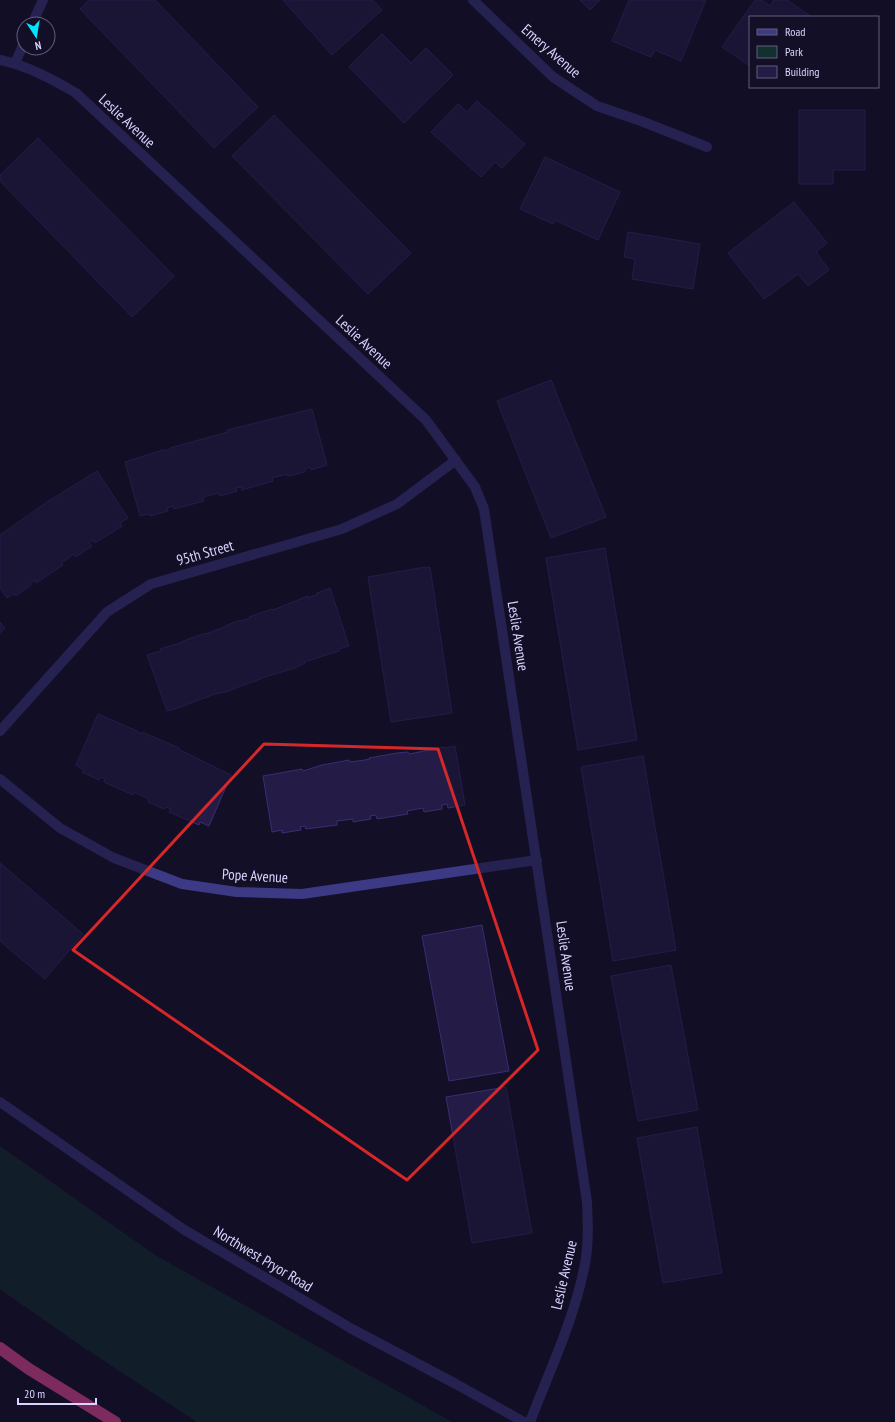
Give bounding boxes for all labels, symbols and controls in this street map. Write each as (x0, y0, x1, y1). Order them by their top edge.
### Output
north arrow (16, 16, 56, 56)
legend (749, 16, 879, 88)
street label: Emery Avenue (518, 20, 585, 82)
text: Road (785, 24, 805, 39)
text: N (34, 38, 42, 53)
text: Park (785, 44, 803, 59)
text: Building (785, 64, 820, 79)
street label: Leslie Avenue (95, 90, 160, 152)
street label: Leslie Avenue (332, 311, 397, 373)
street label: 95th Street (174, 535, 236, 570)
street label: Leslie Avenue (504, 600, 533, 672)
street label: Pope Avenue (221, 864, 289, 887)
street label: Leslie Avenue (552, 920, 581, 992)
street label: Northwest Pryor Road (210, 1221, 316, 1296)
street label: Leslie Avenue (546, 1238, 581, 1311)
scale bar (18, 1380, 96, 1406)
text: 20 m (24, 1386, 45, 1401)

